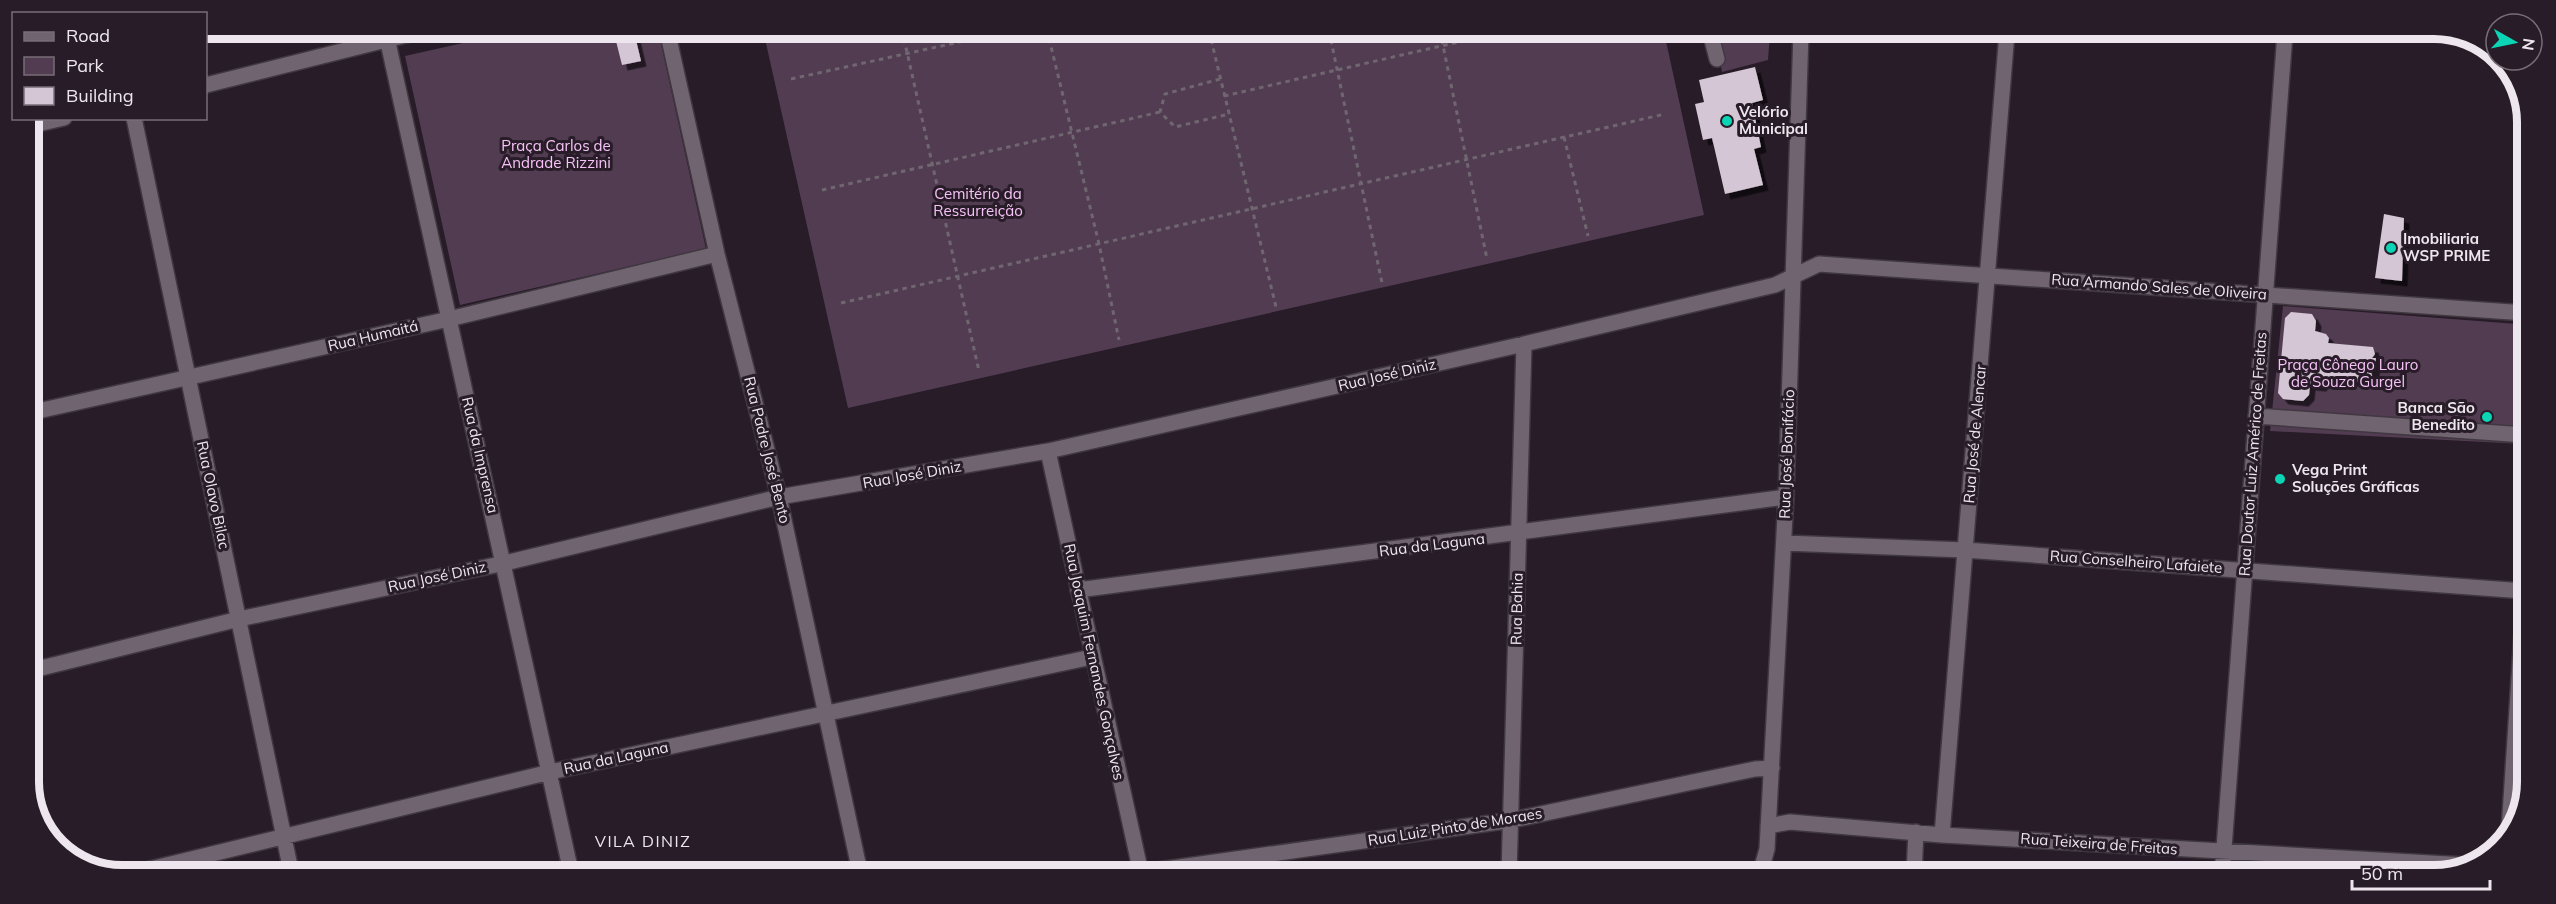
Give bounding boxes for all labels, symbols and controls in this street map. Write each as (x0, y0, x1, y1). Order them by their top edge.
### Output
legend (12, 12, 207, 120)
north arrow (2484, 12, 2544, 72)
text: Road (66, 24, 110, 47)
text: N (2518, 37, 2540, 52)
text: Park (66, 54, 105, 77)
text: Building (66, 84, 134, 107)
place label: Velório Municipal (1738, 102, 1808, 138)
marker: Velório Municipal (1720, 114, 1734, 128)
park label: Praça Carlos de Andrade Rizzini (501, 136, 611, 172)
park label: Cemitério da Ressurreição (933, 184, 1023, 220)
place label: Imobiliaria WSP PRIME (2403, 229, 2490, 265)
marker: Imobiliaria WSP PRIME (2384, 241, 2398, 255)
street label: Rua Armando Sales de Oliveira (2051, 269, 2267, 304)
street label: Rua Humaitá (326, 316, 420, 355)
street label: Rua Doutor Luiz Américo de Freitas (2234, 331, 2271, 577)
street label: Rua José Diniz (1336, 354, 1438, 395)
park label: Praça Cônego Lauro de Souza Gurgel (2278, 355, 2418, 391)
street label: Rua José de Alencar (1959, 363, 1990, 504)
street label: Rua Padre José Bento (740, 374, 795, 525)
street label: Rua José Bonifácio (1775, 389, 1798, 519)
street label: Rua da Imprensa (458, 395, 503, 515)
place label: Banca São Benedito (2398, 398, 2475, 434)
marker: Banca São Benedito (2480, 410, 2494, 424)
street label: Rua Olavo Bilac (193, 439, 234, 551)
street label: Rua José Diniz (861, 456, 963, 493)
place label: Vega Print Soluções Gráficas (2291, 460, 2420, 496)
marker: Vega Print Soluções Gráficas (2273, 472, 2287, 486)
street label: Rua da Laguna (1378, 529, 1486, 560)
street label: Rua Joaquim Fernandes Gonçalves (1060, 542, 1129, 782)
street label: Rua Conselheiro Lafaiete (2049, 546, 2223, 577)
street label: Rua José Diniz (386, 557, 488, 596)
street label: Rua Bahia (1506, 573, 1527, 645)
street label: Rua da Laguna (562, 737, 670, 778)
street label: Rua Luiz Pinto de Moraes (1366, 803, 1543, 850)
street label: Rua Teixeira de Freitas (2020, 829, 2178, 858)
district label: VILA DINIZ (595, 831, 691, 851)
scale bar (2352, 853, 2490, 891)
text: 50 m (2361, 862, 2403, 885)

